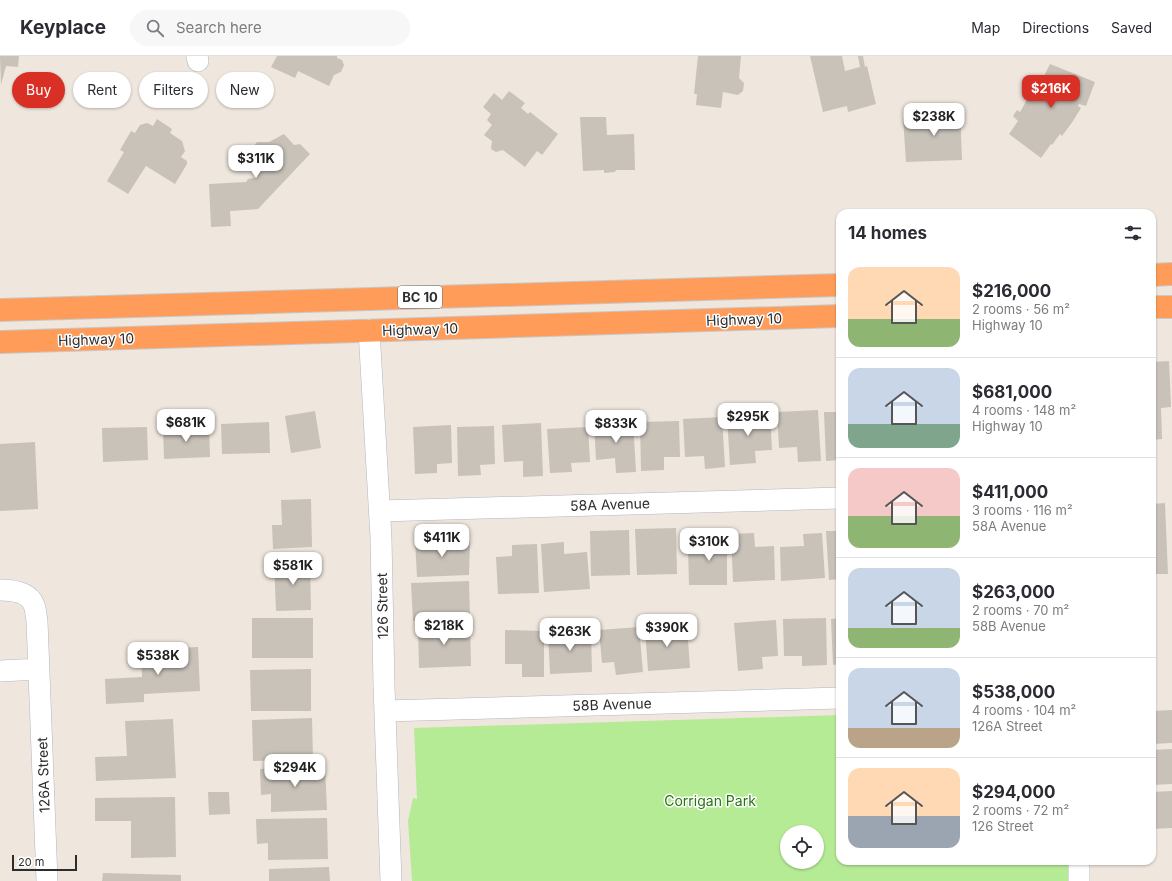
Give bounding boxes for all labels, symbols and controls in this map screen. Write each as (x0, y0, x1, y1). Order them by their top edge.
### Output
search box (130, 10, 410, 46)
text: Keyplace (20, 16, 106, 39)
icon: search (144, 17, 166, 39)
text: Search here (176, 18, 262, 37)
text: Map (971, 19, 1000, 36)
text: Directions (1022, 19, 1089, 36)
text: Saved (1111, 19, 1152, 36)
chip: Buy (12, 72, 65, 108)
chip: Rent (73, 72, 131, 108)
chip: Filters (139, 72, 208, 108)
chip: New (216, 72, 274, 108)
pin: $216K (1023, 75, 1079, 109)
text: $216K (1031, 80, 1071, 96)
pin: $238K (906, 103, 962, 137)
text: $238K (913, 108, 955, 124)
pin: $311K (228, 145, 284, 179)
text: $311K (237, 150, 275, 166)
icon: filters (1122, 222, 1144, 244)
text: 14 homes (848, 223, 927, 243)
text: $216,000 (972, 281, 1051, 301)
icon: home (880, 283, 928, 331)
road number: BC 10 (398, 286, 442, 308)
text: 2 rooms · 56 m² (972, 301, 1070, 317)
street label: Highway 10 (706, 309, 782, 329)
text: Highway 10 (972, 317, 1043, 333)
street label: Highway 10 (382, 319, 458, 339)
street label: Highway 10 (58, 329, 134, 349)
text: $681,000 (972, 382, 1052, 402)
icon: home (880, 384, 928, 432)
text: 4 rooms · 148 m² (972, 402, 1076, 418)
pin: $295K (720, 403, 776, 437)
text: $295K (727, 408, 769, 424)
pin: $681K (158, 409, 214, 443)
pin: $833K (588, 410, 644, 444)
text: $681K (166, 414, 206, 430)
text: $833K (594, 415, 638, 431)
text: Highway 10 (972, 418, 1043, 434)
text: $411,000 (972, 482, 1048, 502)
icon: home (880, 484, 928, 532)
street label: 58A Avenue (570, 494, 650, 514)
text: 3 rooms · 116 m² (972, 502, 1073, 518)
text: 58A Avenue (972, 518, 1046, 534)
pin: $411K (414, 524, 470, 558)
pin: $310K (681, 528, 737, 562)
text: $411K (423, 529, 461, 545)
text: $310K (689, 533, 729, 549)
pin: $581K (265, 552, 321, 586)
text: $581K (273, 557, 313, 573)
street label: 126 Street (373, 572, 391, 639)
text: $263,000 (972, 582, 1055, 602)
icon: home (880, 584, 928, 632)
text: 2 rooms · 70 m² (972, 602, 1069, 618)
pin: $218K (416, 612, 472, 646)
pin: $390K (639, 614, 695, 648)
text: $218K (424, 617, 464, 633)
pin: $263K (542, 618, 598, 652)
text: 58B Avenue (972, 618, 1046, 634)
text: $390K (645, 619, 689, 635)
text: $263K (549, 623, 591, 639)
pin: $538K (130, 642, 186, 676)
text: $538K (136, 647, 180, 663)
text: $538,000 (972, 682, 1055, 702)
icon: home (880, 684, 928, 732)
street label: 58B Avenue (572, 694, 652, 714)
text: 4 rooms · 104 m² (972, 702, 1076, 718)
text: 126A Street (972, 718, 1043, 734)
street label: 126A Street (33, 736, 53, 813)
pin: $294K (267, 754, 323, 788)
text: $294K (273, 759, 317, 775)
text: $294,000 (972, 782, 1055, 802)
icon: home (880, 784, 928, 832)
park label: Corrigan Park (664, 792, 756, 809)
text: 2 rooms · 72 m² (972, 802, 1069, 818)
text: 126 Street (972, 818, 1034, 834)
map controls (780, 825, 824, 869)
button: locate (780, 825, 824, 869)
scale bar (12, 853, 77, 872)
text: 20 m (18, 855, 44, 869)

